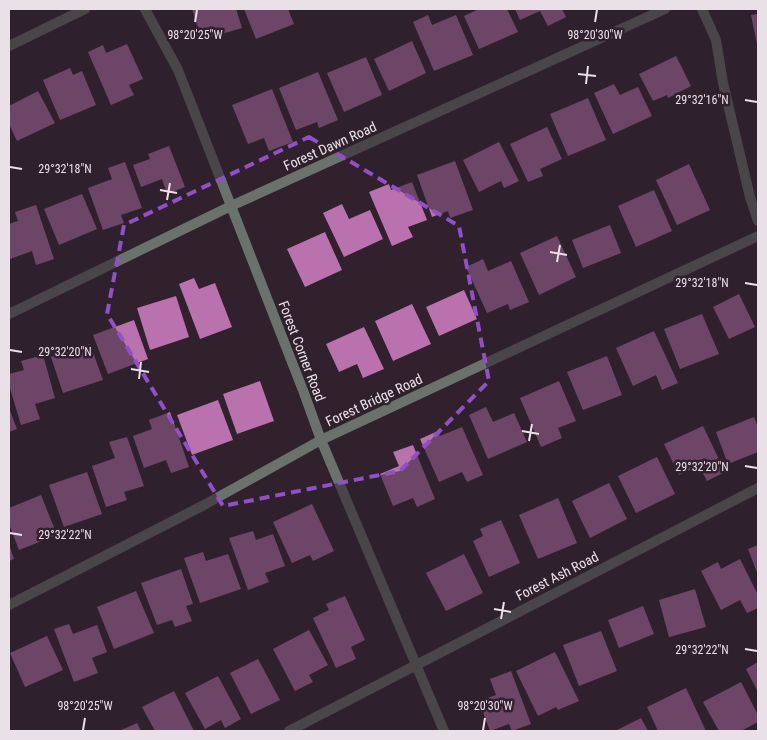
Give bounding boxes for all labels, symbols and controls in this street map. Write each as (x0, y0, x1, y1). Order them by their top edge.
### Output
text: 98°20'25"W (167, 28, 223, 42)
text: 98°20'30"W (567, 28, 623, 42)
text: 29°32'16"N (675, 93, 729, 107)
street label: Forest Dawn Road (281, 118, 379, 174)
text: 29°32'18"N (38, 162, 92, 176)
text: 29°32'18"N (675, 276, 729, 290)
street label: Forest Corner Road (275, 299, 329, 403)
text: 29°32'20"N (38, 345, 92, 359)
street label: Forest Bridge Road (323, 371, 425, 429)
text: 29°32'20"N (675, 460, 729, 474)
text: 29°32'22"N (38, 528, 92, 542)
street label: Forest Ash Road (513, 548, 601, 604)
text: 29°32'22"N (675, 643, 729, 657)
text: 98°20'25"W (57, 699, 113, 713)
text: 98°20'30"W (457, 699, 513, 713)

